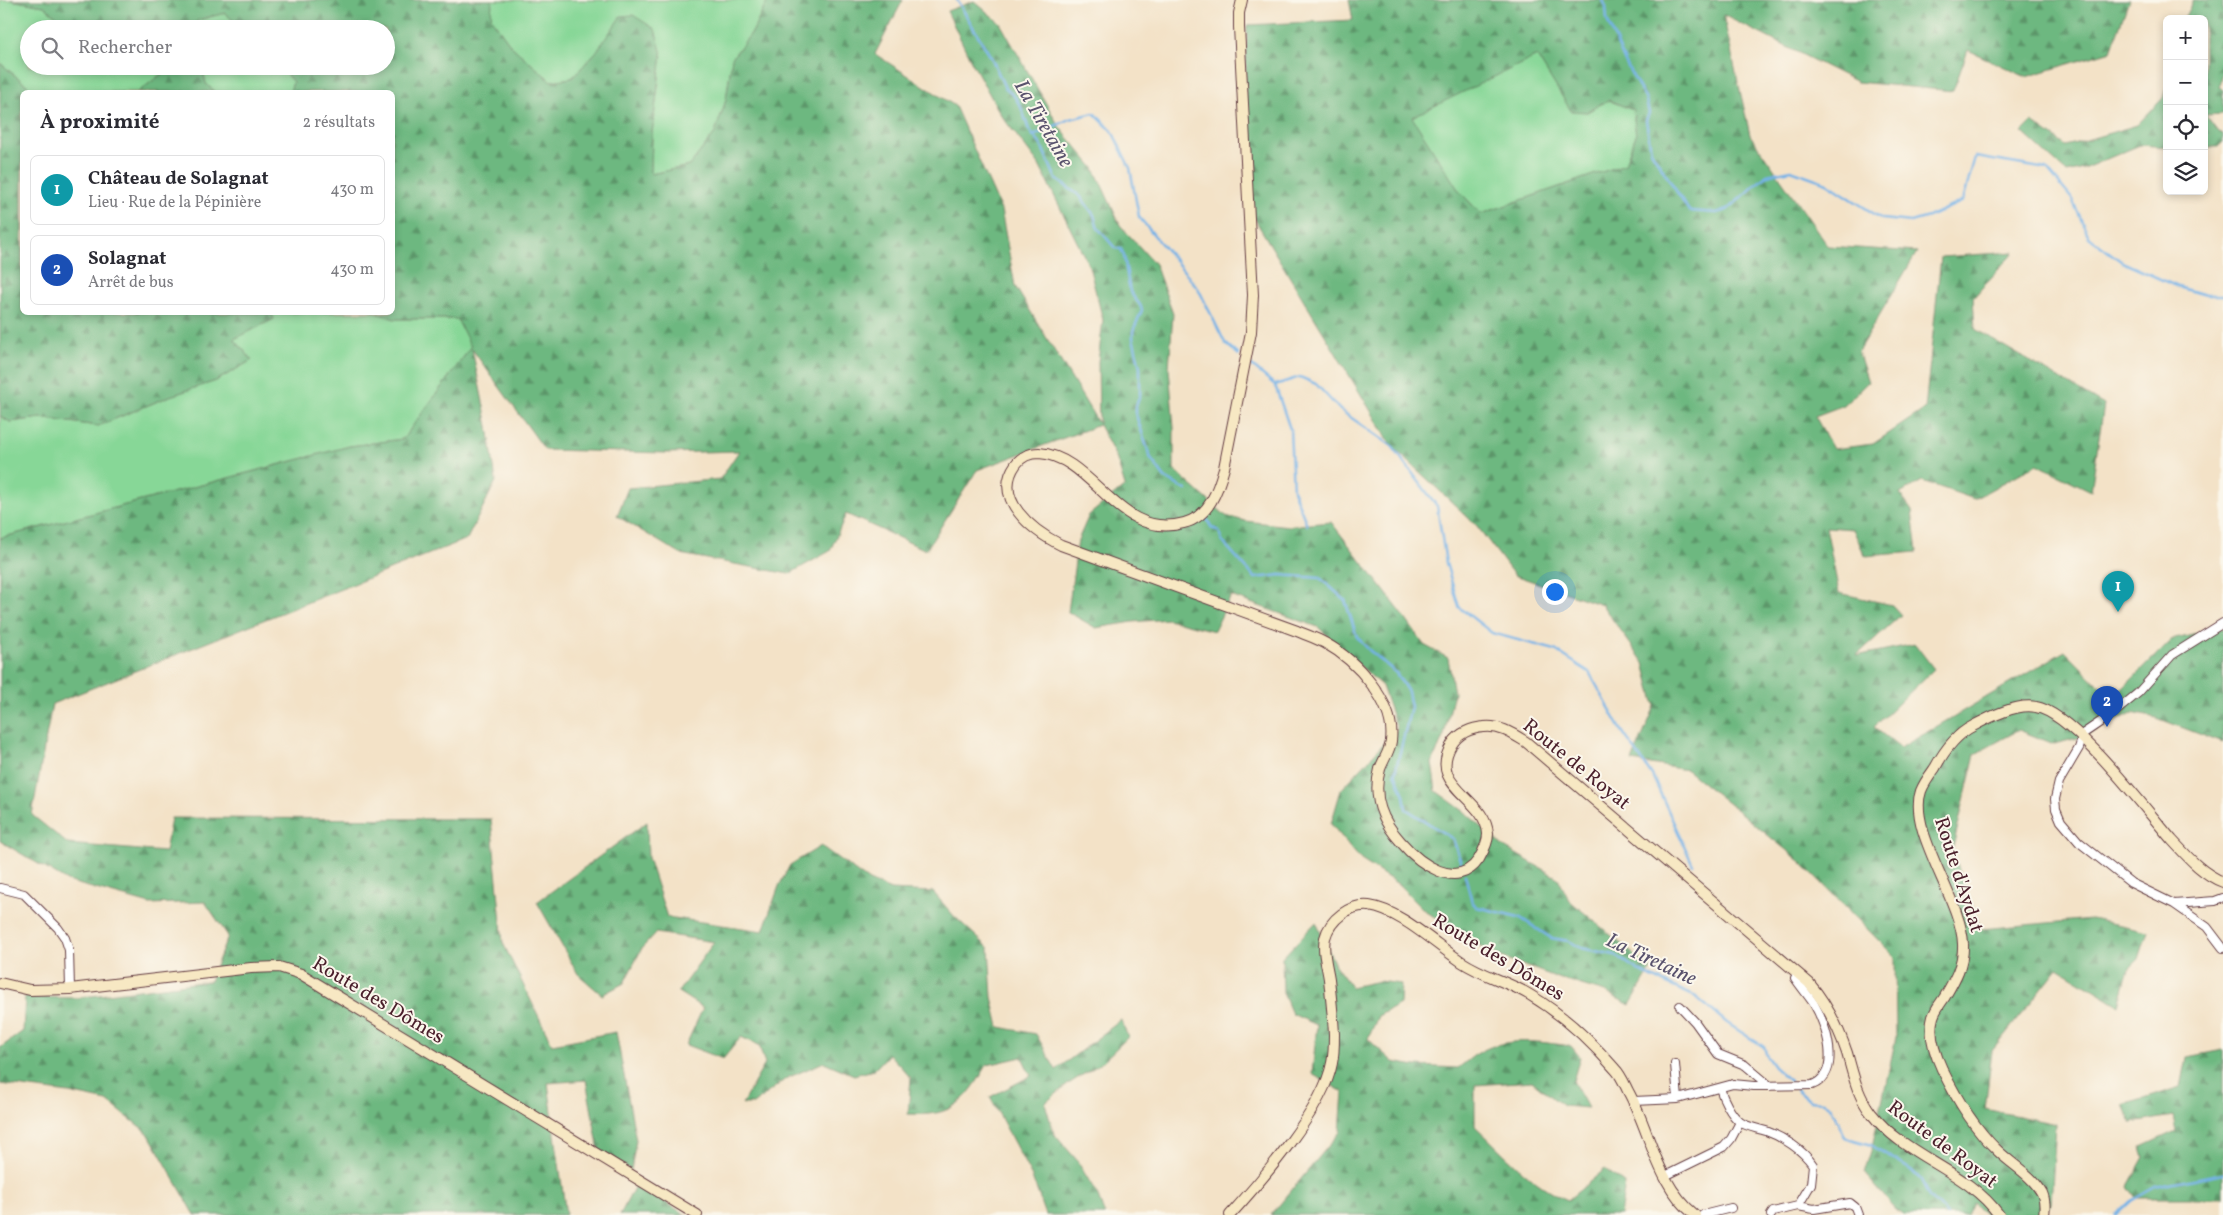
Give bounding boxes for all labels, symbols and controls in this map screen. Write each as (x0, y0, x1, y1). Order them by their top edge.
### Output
map controls (2163, 15, 2208, 195)
button: + (2163, 15, 2208, 60)
search box (20, 20, 395, 75)
icon: search (38, 34, 66, 62)
text: Rechercher (78, 35, 172, 61)
button: − (2163, 60, 2208, 105)
water label: La Tiretaine (1006, 75, 1080, 173)
button: locate (2163, 105, 2208, 150)
text: À proximité (40, 108, 159, 137)
text: 2 résultats (302, 112, 375, 134)
button: layers (2163, 150, 2208, 195)
text: Château de Solagnat (88, 166, 269, 192)
text: 1 (54, 179, 60, 201)
text: 430 m (330, 179, 374, 201)
text: Lieu · Rue de la Pépinière (88, 192, 261, 214)
text: Solagnat (88, 246, 166, 272)
text: 2 (53, 259, 61, 281)
text: 430 m (330, 259, 374, 281)
text: Arrêt de bus (88, 272, 174, 294)
pin: 1 (2102, 571, 2134, 612)
your location (1542, 579, 1568, 605)
pin: 2 (2091, 686, 2123, 727)
street label: Route de Royat (1516, 713, 1636, 817)
street label: Route d'Aydat (1926, 814, 1990, 936)
street label: Route des Dômes (1427, 907, 1569, 1009)
water label: La Tiretaine (1601, 926, 1701, 994)
street label: Route des Dômes (307, 950, 449, 1052)
street label: Route de Royat (1881, 1094, 2003, 1196)

